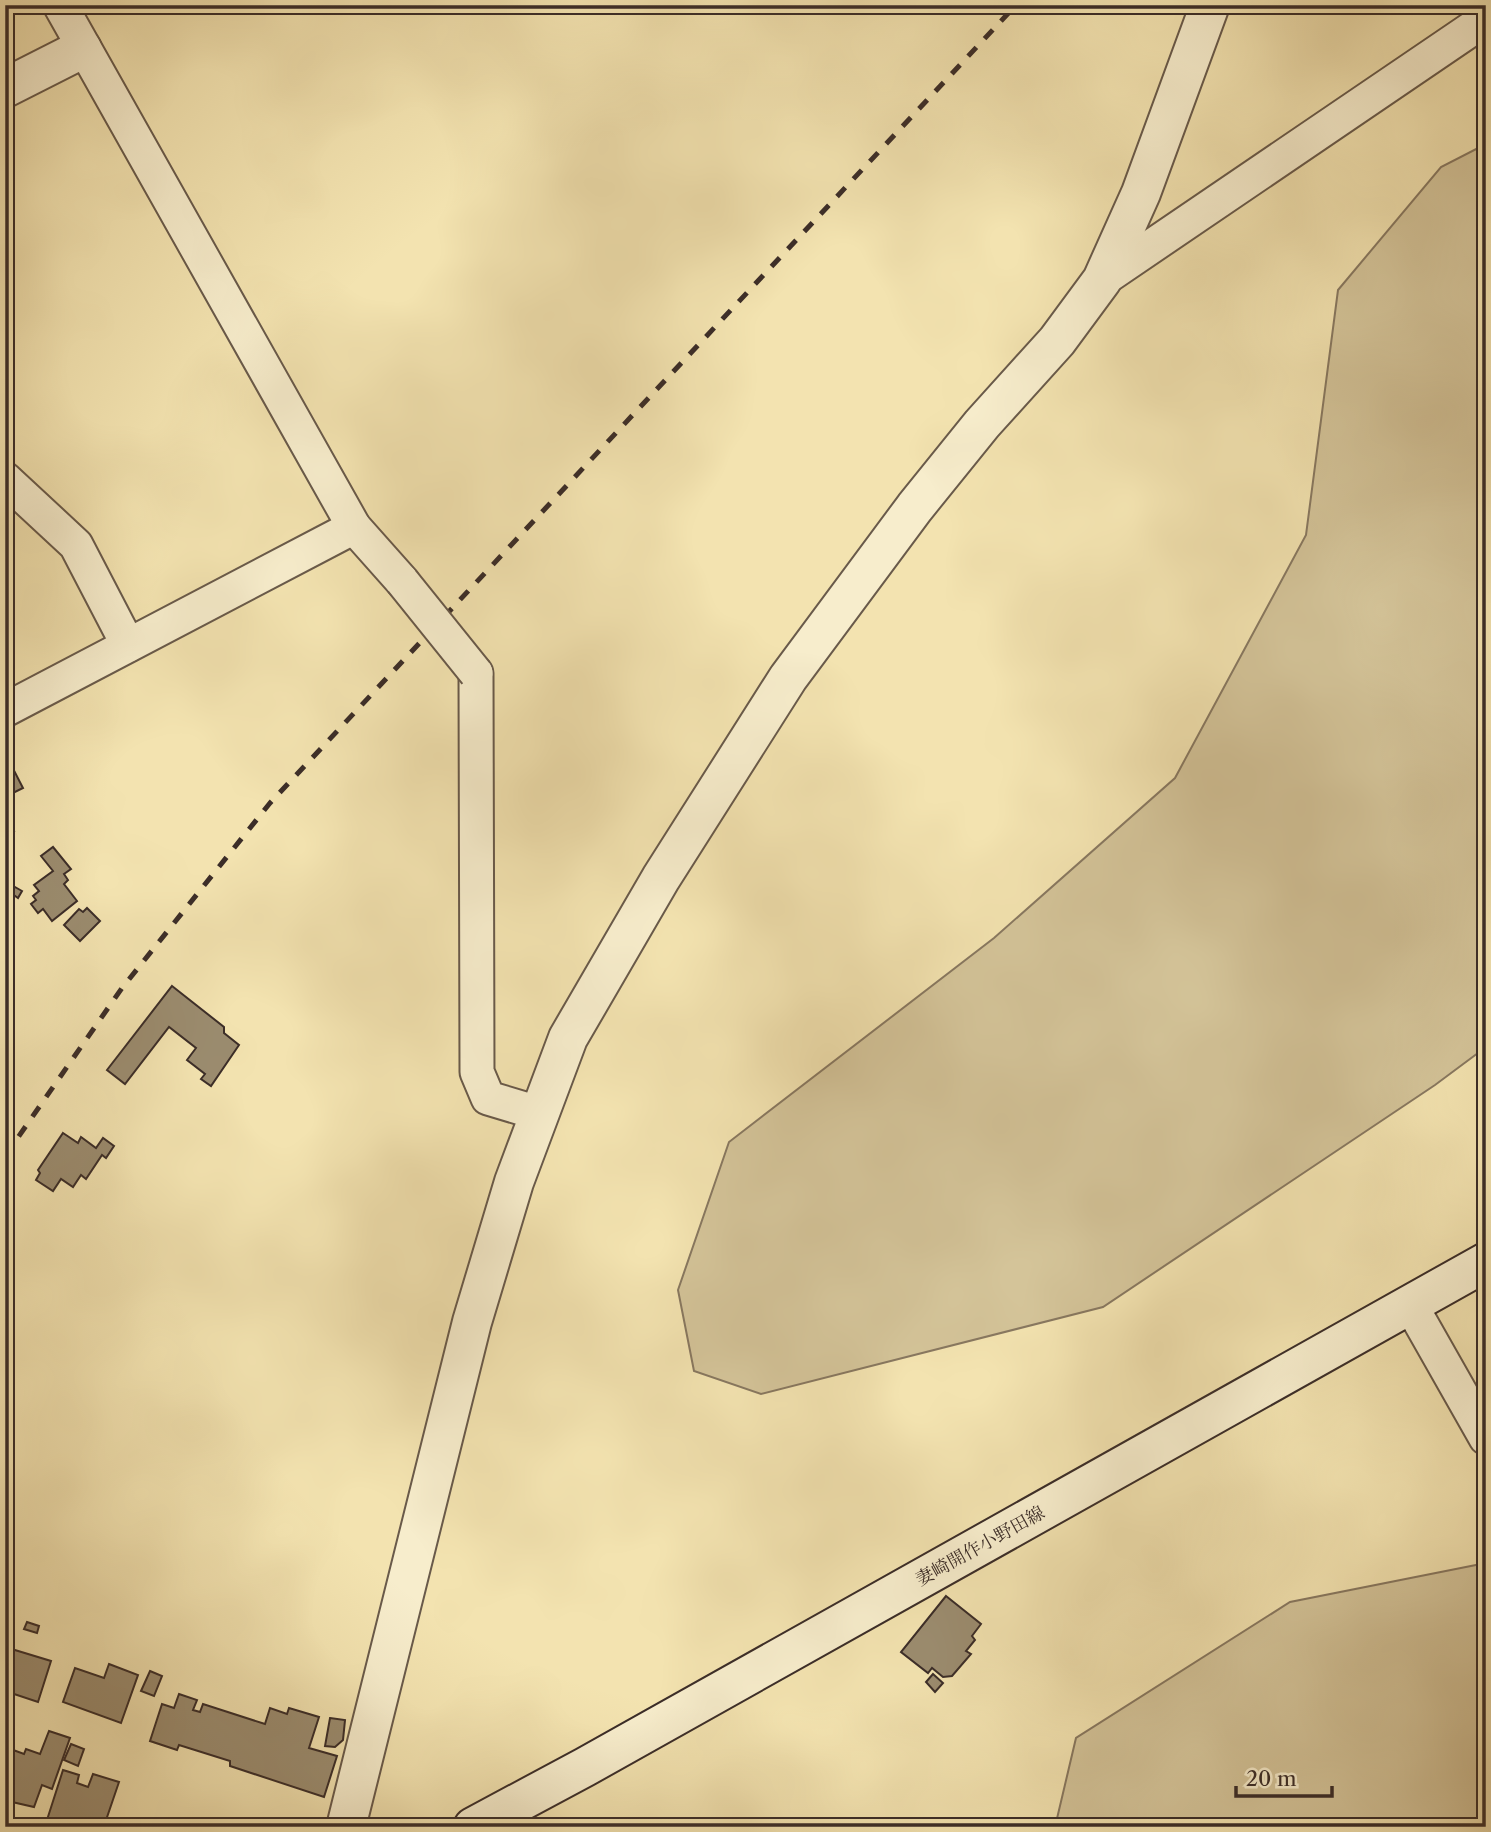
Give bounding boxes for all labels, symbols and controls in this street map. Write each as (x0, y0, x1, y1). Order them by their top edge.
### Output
street label: 妻崎開作小野田線 (912, 1501, 1048, 1591)
scale bar (1236, 1755, 1332, 1799)
text: 20 m (1246, 1766, 1297, 1791)

